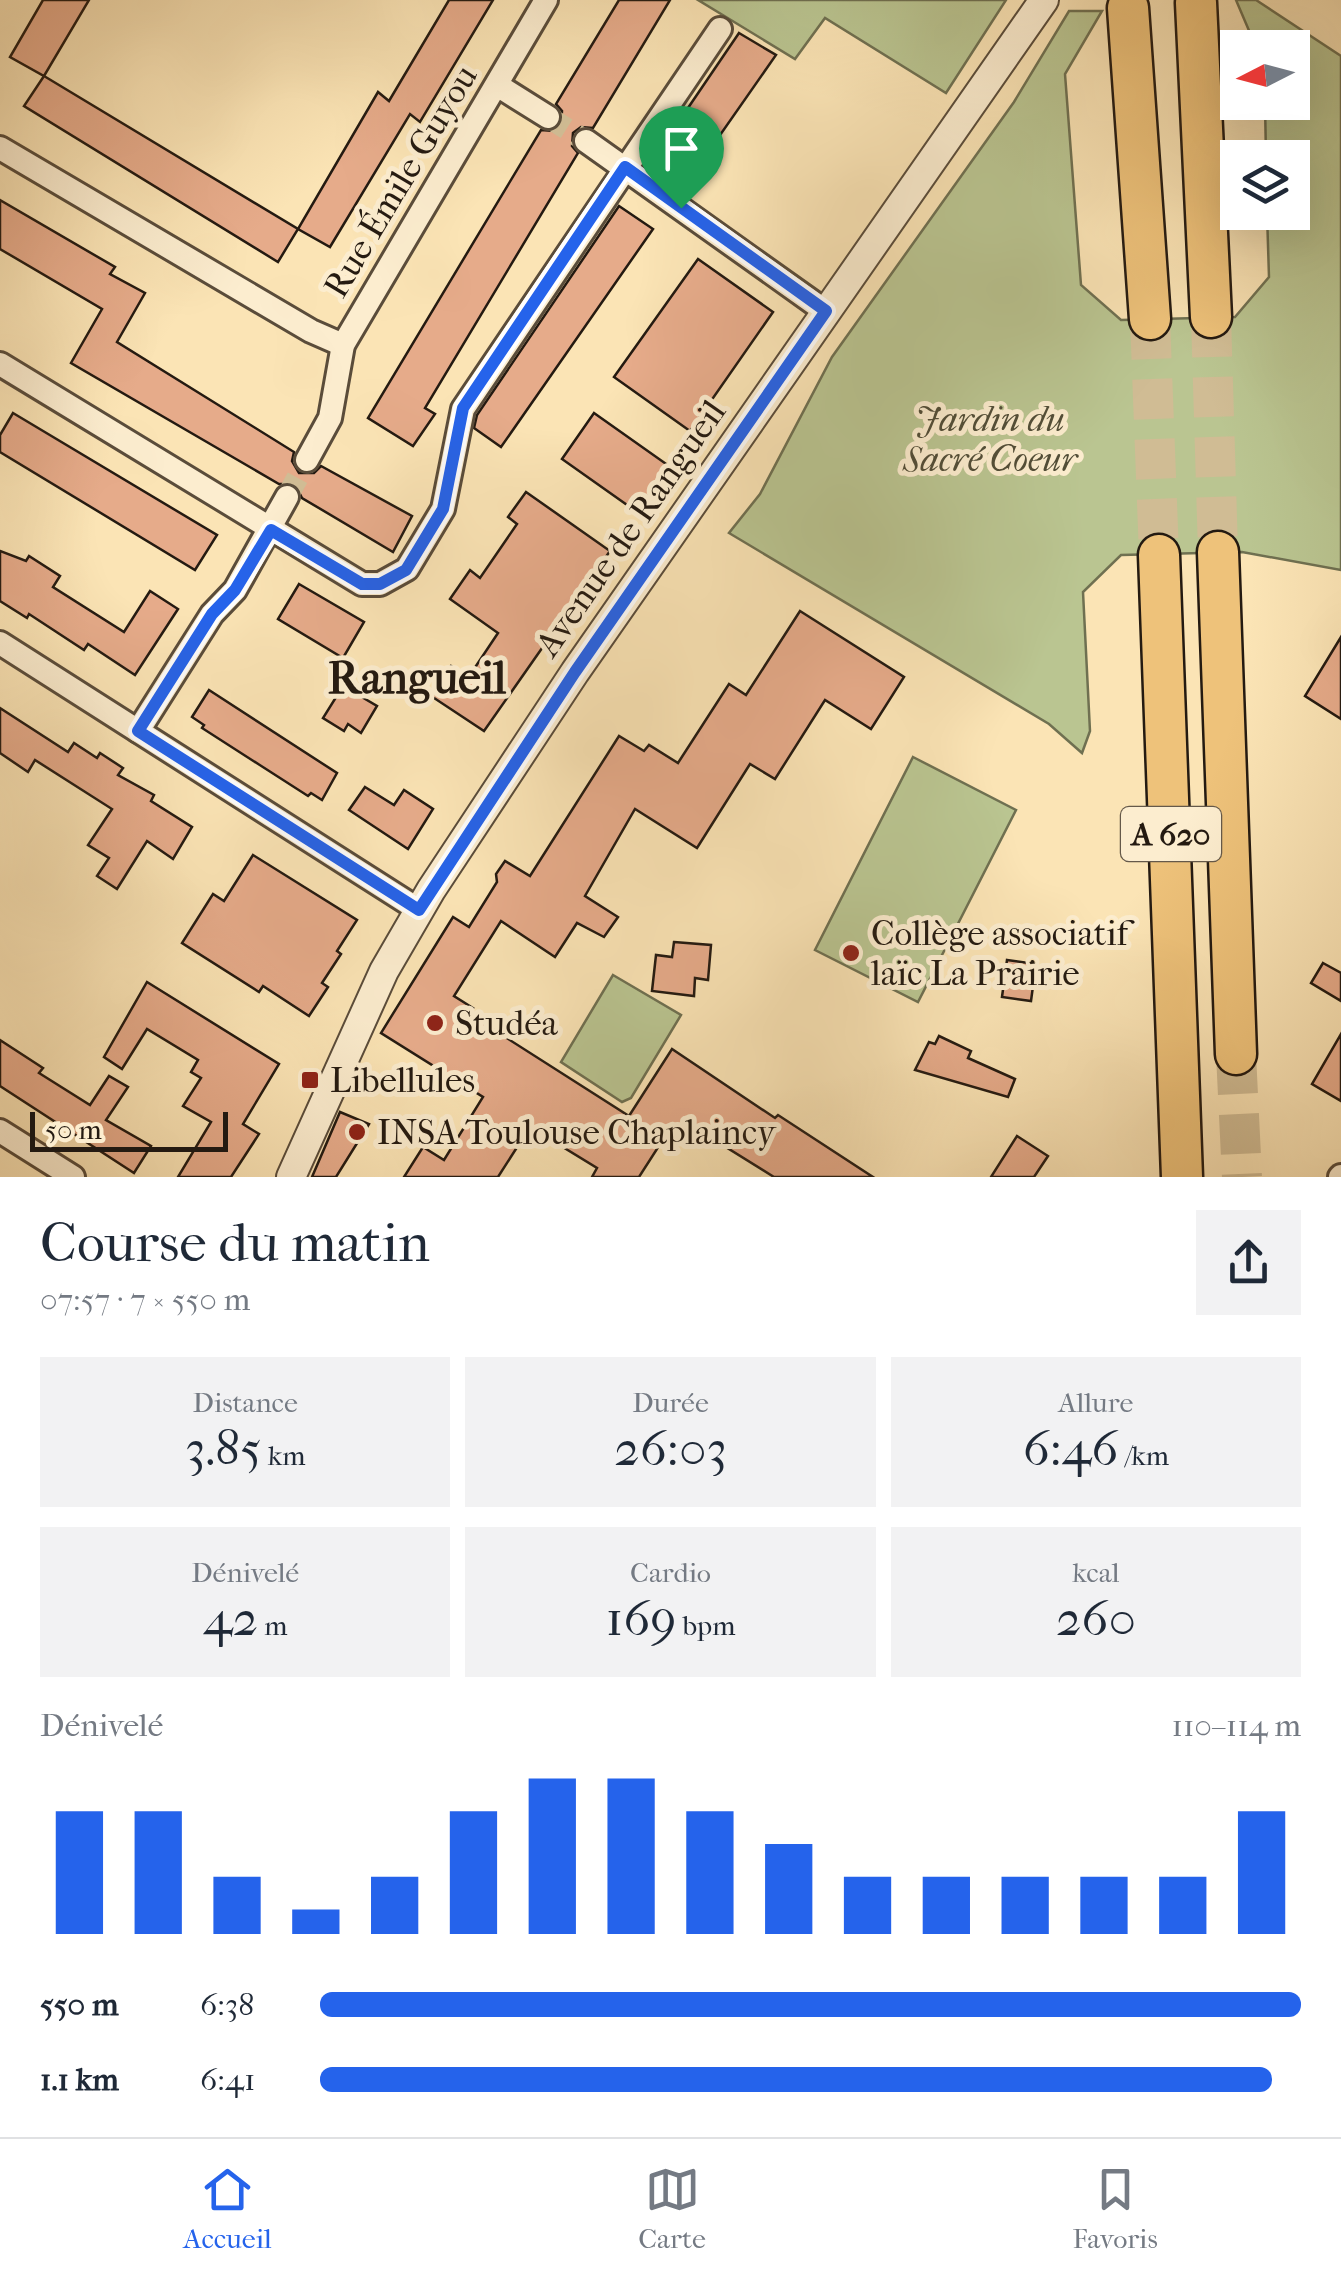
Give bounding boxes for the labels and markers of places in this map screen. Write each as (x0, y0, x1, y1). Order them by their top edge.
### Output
pin (639, 106, 724, 209)
place label: Collège associatif laïc La Prairie (870, 913, 1136, 994)
marker: Collège associatif laïc La Prairie (840, 942, 862, 964)
place label: Studéa (455, 1003, 559, 1044)
marker: Studéa (424, 1012, 446, 1034)
place label: Libellules (330, 1060, 475, 1101)
marker: Libellules (299, 1069, 321, 1091)
place label: INSA Toulouse Chaplaincy (377, 1112, 777, 1153)
marker: INSA Toulouse Chaplaincy (346, 1121, 368, 1143)

